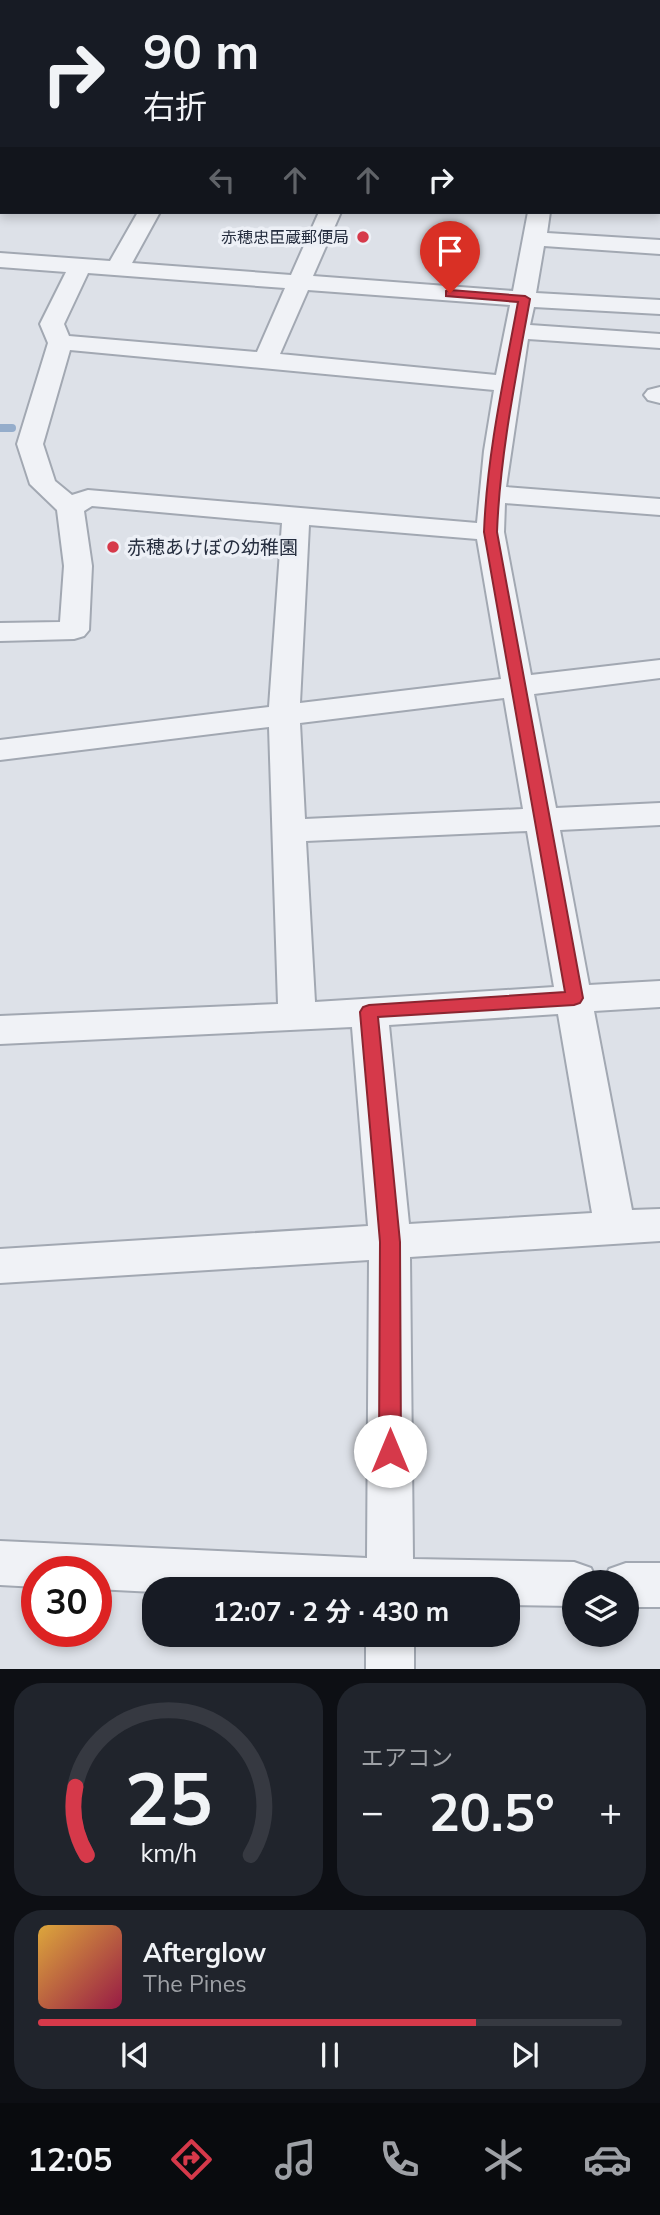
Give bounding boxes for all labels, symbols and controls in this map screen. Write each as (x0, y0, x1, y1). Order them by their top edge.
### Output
text: 90 m (143, 20, 259, 81)
icon: right (28, 28, 119, 119)
text: 右折 (143, 86, 207, 126)
icon: left (203, 161, 241, 199)
icon: ahead (276, 161, 314, 199)
icon: ahead (349, 161, 387, 199)
icon: right (422, 161, 460, 199)
pin (420, 221, 480, 293)
place label: 赤穂忠臣蔵郵便局 (221, 227, 349, 247)
marker: 赤穂忠臣蔵郵便局 (355, 229, 371, 245)
icon: arrive (431, 232, 469, 270)
place label: 赤穂あけぼの幼稚園 (127, 535, 298, 559)
marker: 赤穂あけぼの幼稚園 (105, 539, 121, 555)
position arrow (353, 1414, 427, 1488)
speed limit sign: 30 (21, 1556, 112, 1647)
map controls (562, 1570, 639, 1647)
button: layers (562, 1570, 639, 1647)
text: 12:07 · 2 分 · 430 m (213, 1595, 449, 1628)
text: エアコン (361, 1743, 453, 1772)
text: 25 (125, 1753, 212, 1844)
text: 20.5° (428, 1779, 555, 1844)
text: − (361, 1787, 384, 1835)
text: + (599, 1787, 622, 1835)
text: km/h (140, 1837, 197, 1868)
text: Afterglow (143, 1936, 266, 1969)
text: The Pines (143, 1969, 247, 1998)
icon: previous (116, 2036, 154, 2074)
icon: pause (311, 2036, 349, 2074)
icon: next (506, 2036, 544, 2074)
icon: directions (167, 2135, 216, 2184)
icon: music (271, 2135, 320, 2184)
icon: phone (375, 2135, 424, 2184)
icon: climate (479, 2135, 528, 2184)
icon: car (583, 2135, 632, 2184)
text: 12:05 (28, 2139, 112, 2179)

